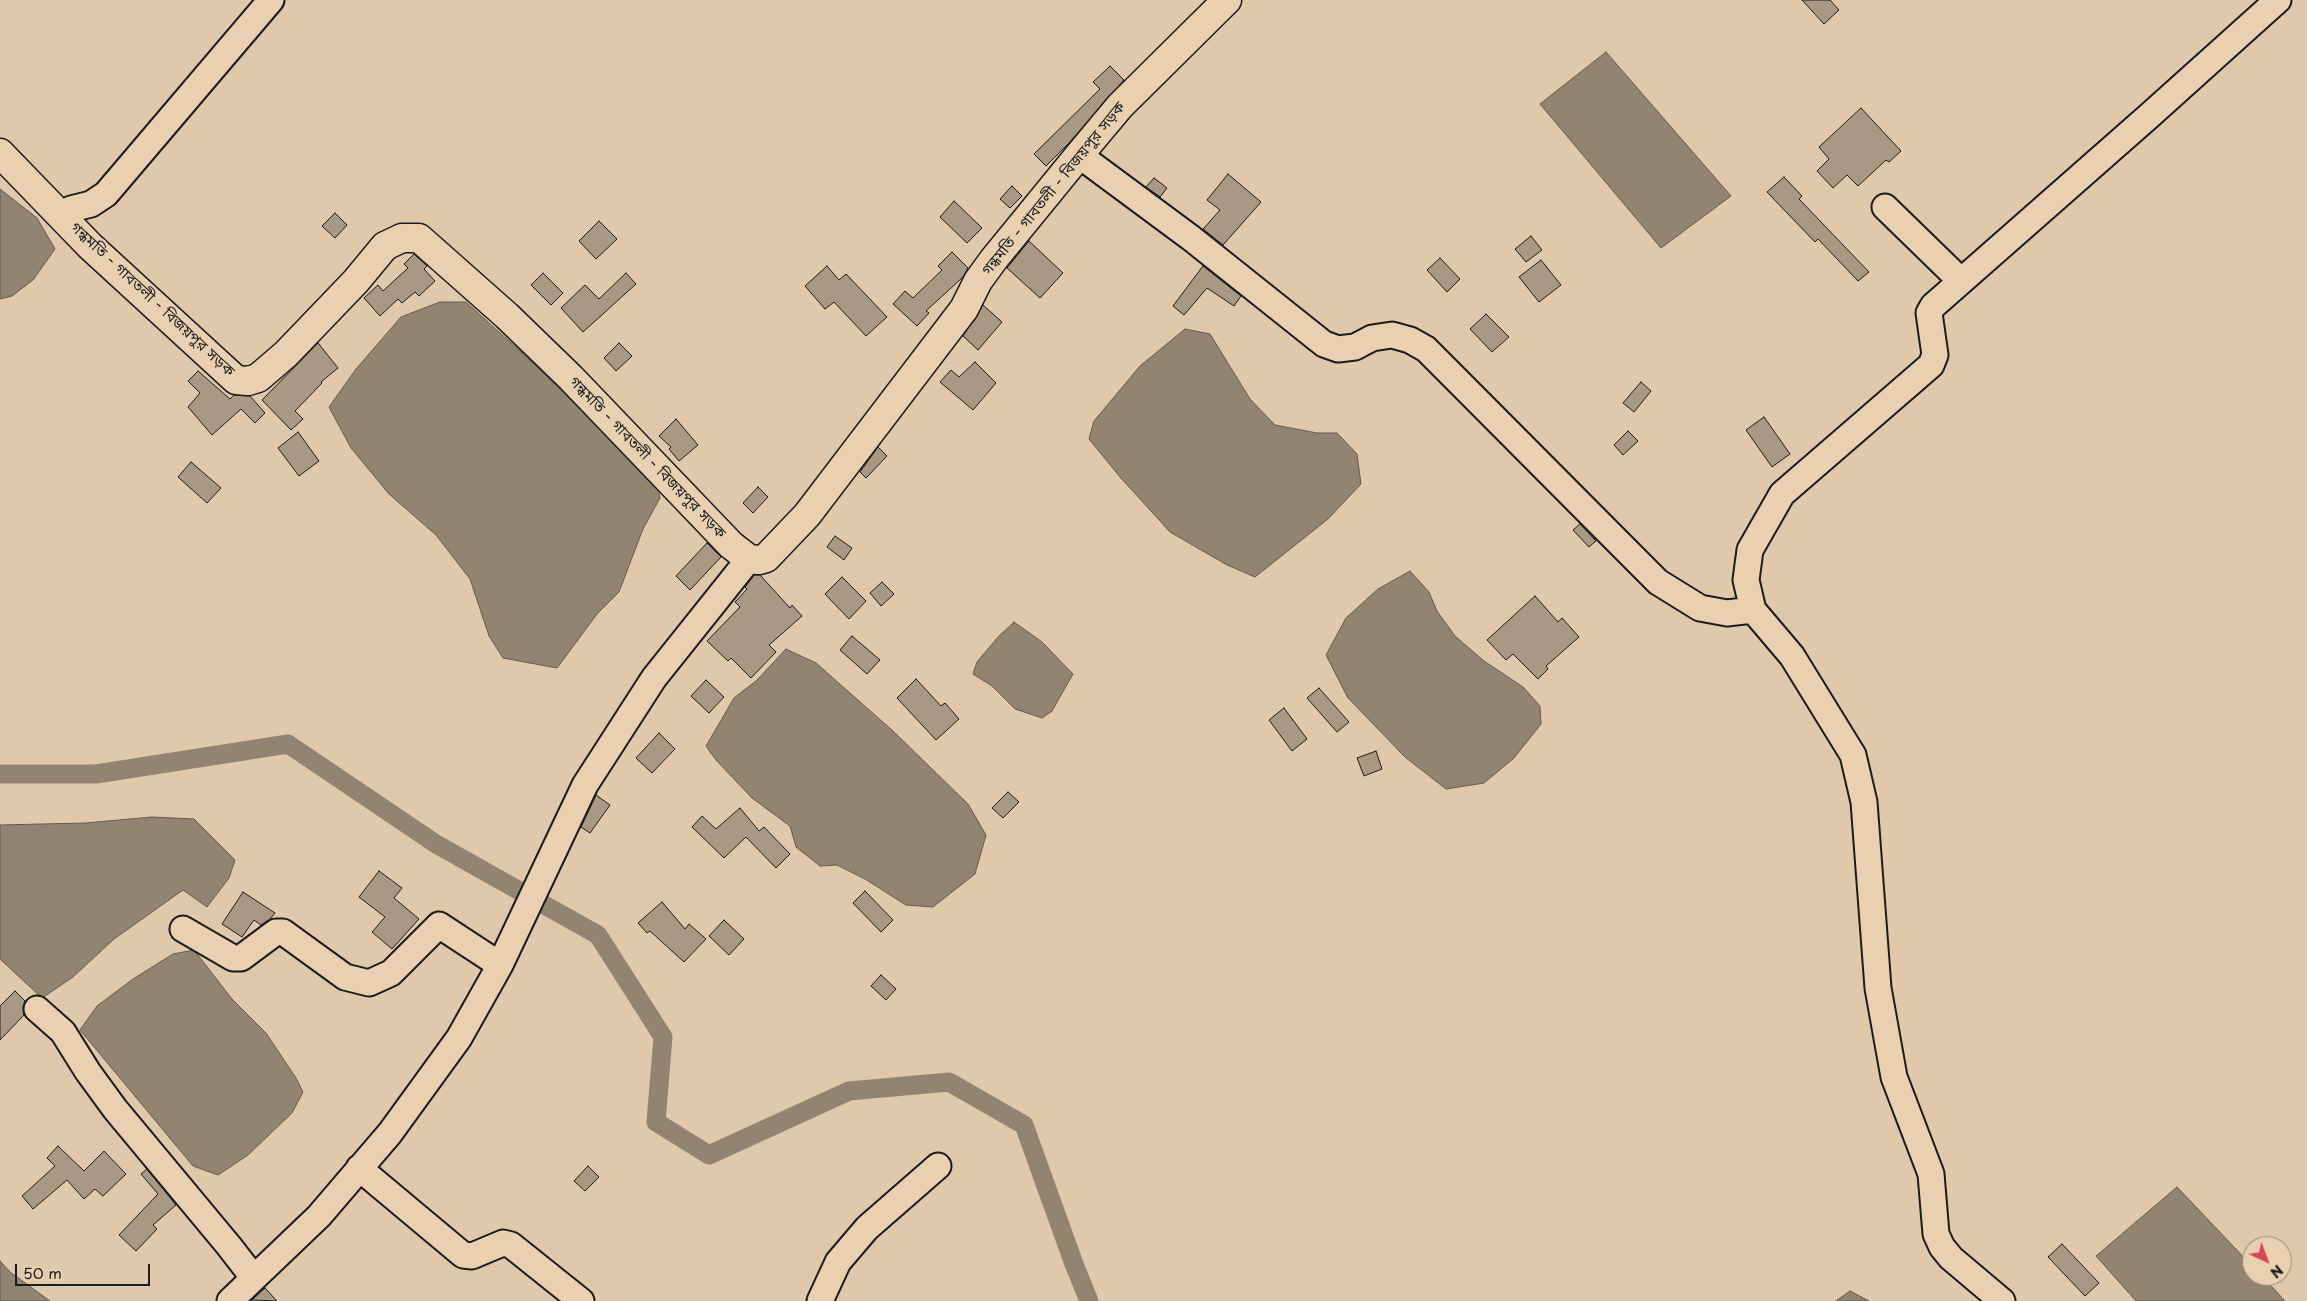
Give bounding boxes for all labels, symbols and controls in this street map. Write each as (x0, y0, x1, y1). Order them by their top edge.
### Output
street label: গন্ধমতি - গাবতলী - বিজয়পুর সড়ক (979, 99, 1129, 279)
street label: গন্ধমতি - গাবতলী - বিজয়পুর সড়ক (66, 219, 238, 381)
street label: গন্ধমতি - গাবতলী - বিজয়পুর সড়ক (565, 373, 729, 543)
north arrow (2242, 1236, 2292, 1286)
scale bar (18, 1254, 152, 1286)
text: N (2266, 1260, 2288, 1283)
text: 50 m (23, 1261, 62, 1284)

